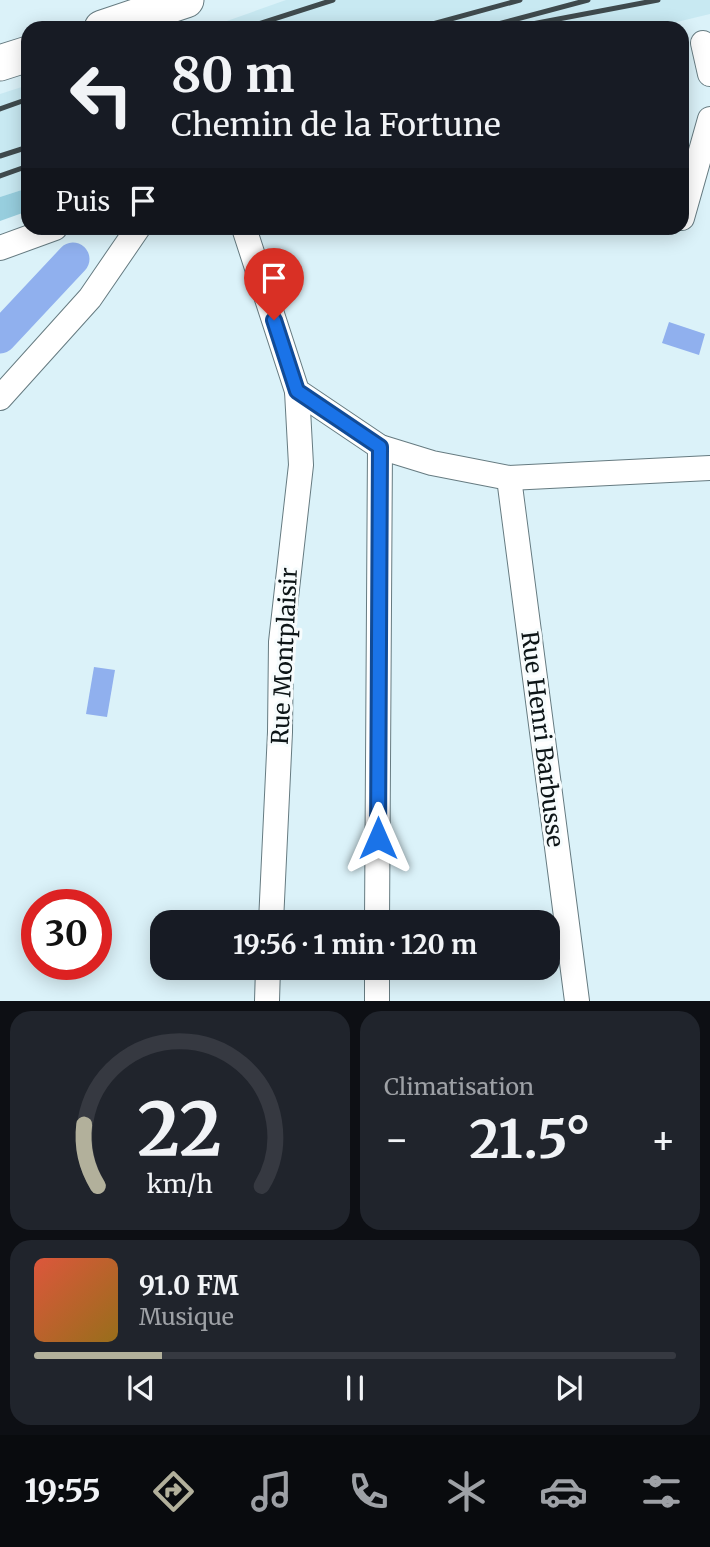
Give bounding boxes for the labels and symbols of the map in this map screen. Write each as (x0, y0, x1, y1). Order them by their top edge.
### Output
pin (244, 248, 304, 320)
street label: Rue Montplaisir (265, 567, 303, 745)
street label: Rue Henri Barbusse (515, 629, 571, 849)
position arrow (341, 801, 415, 875)
speed limit sign: 30 (21, 889, 112, 980)

